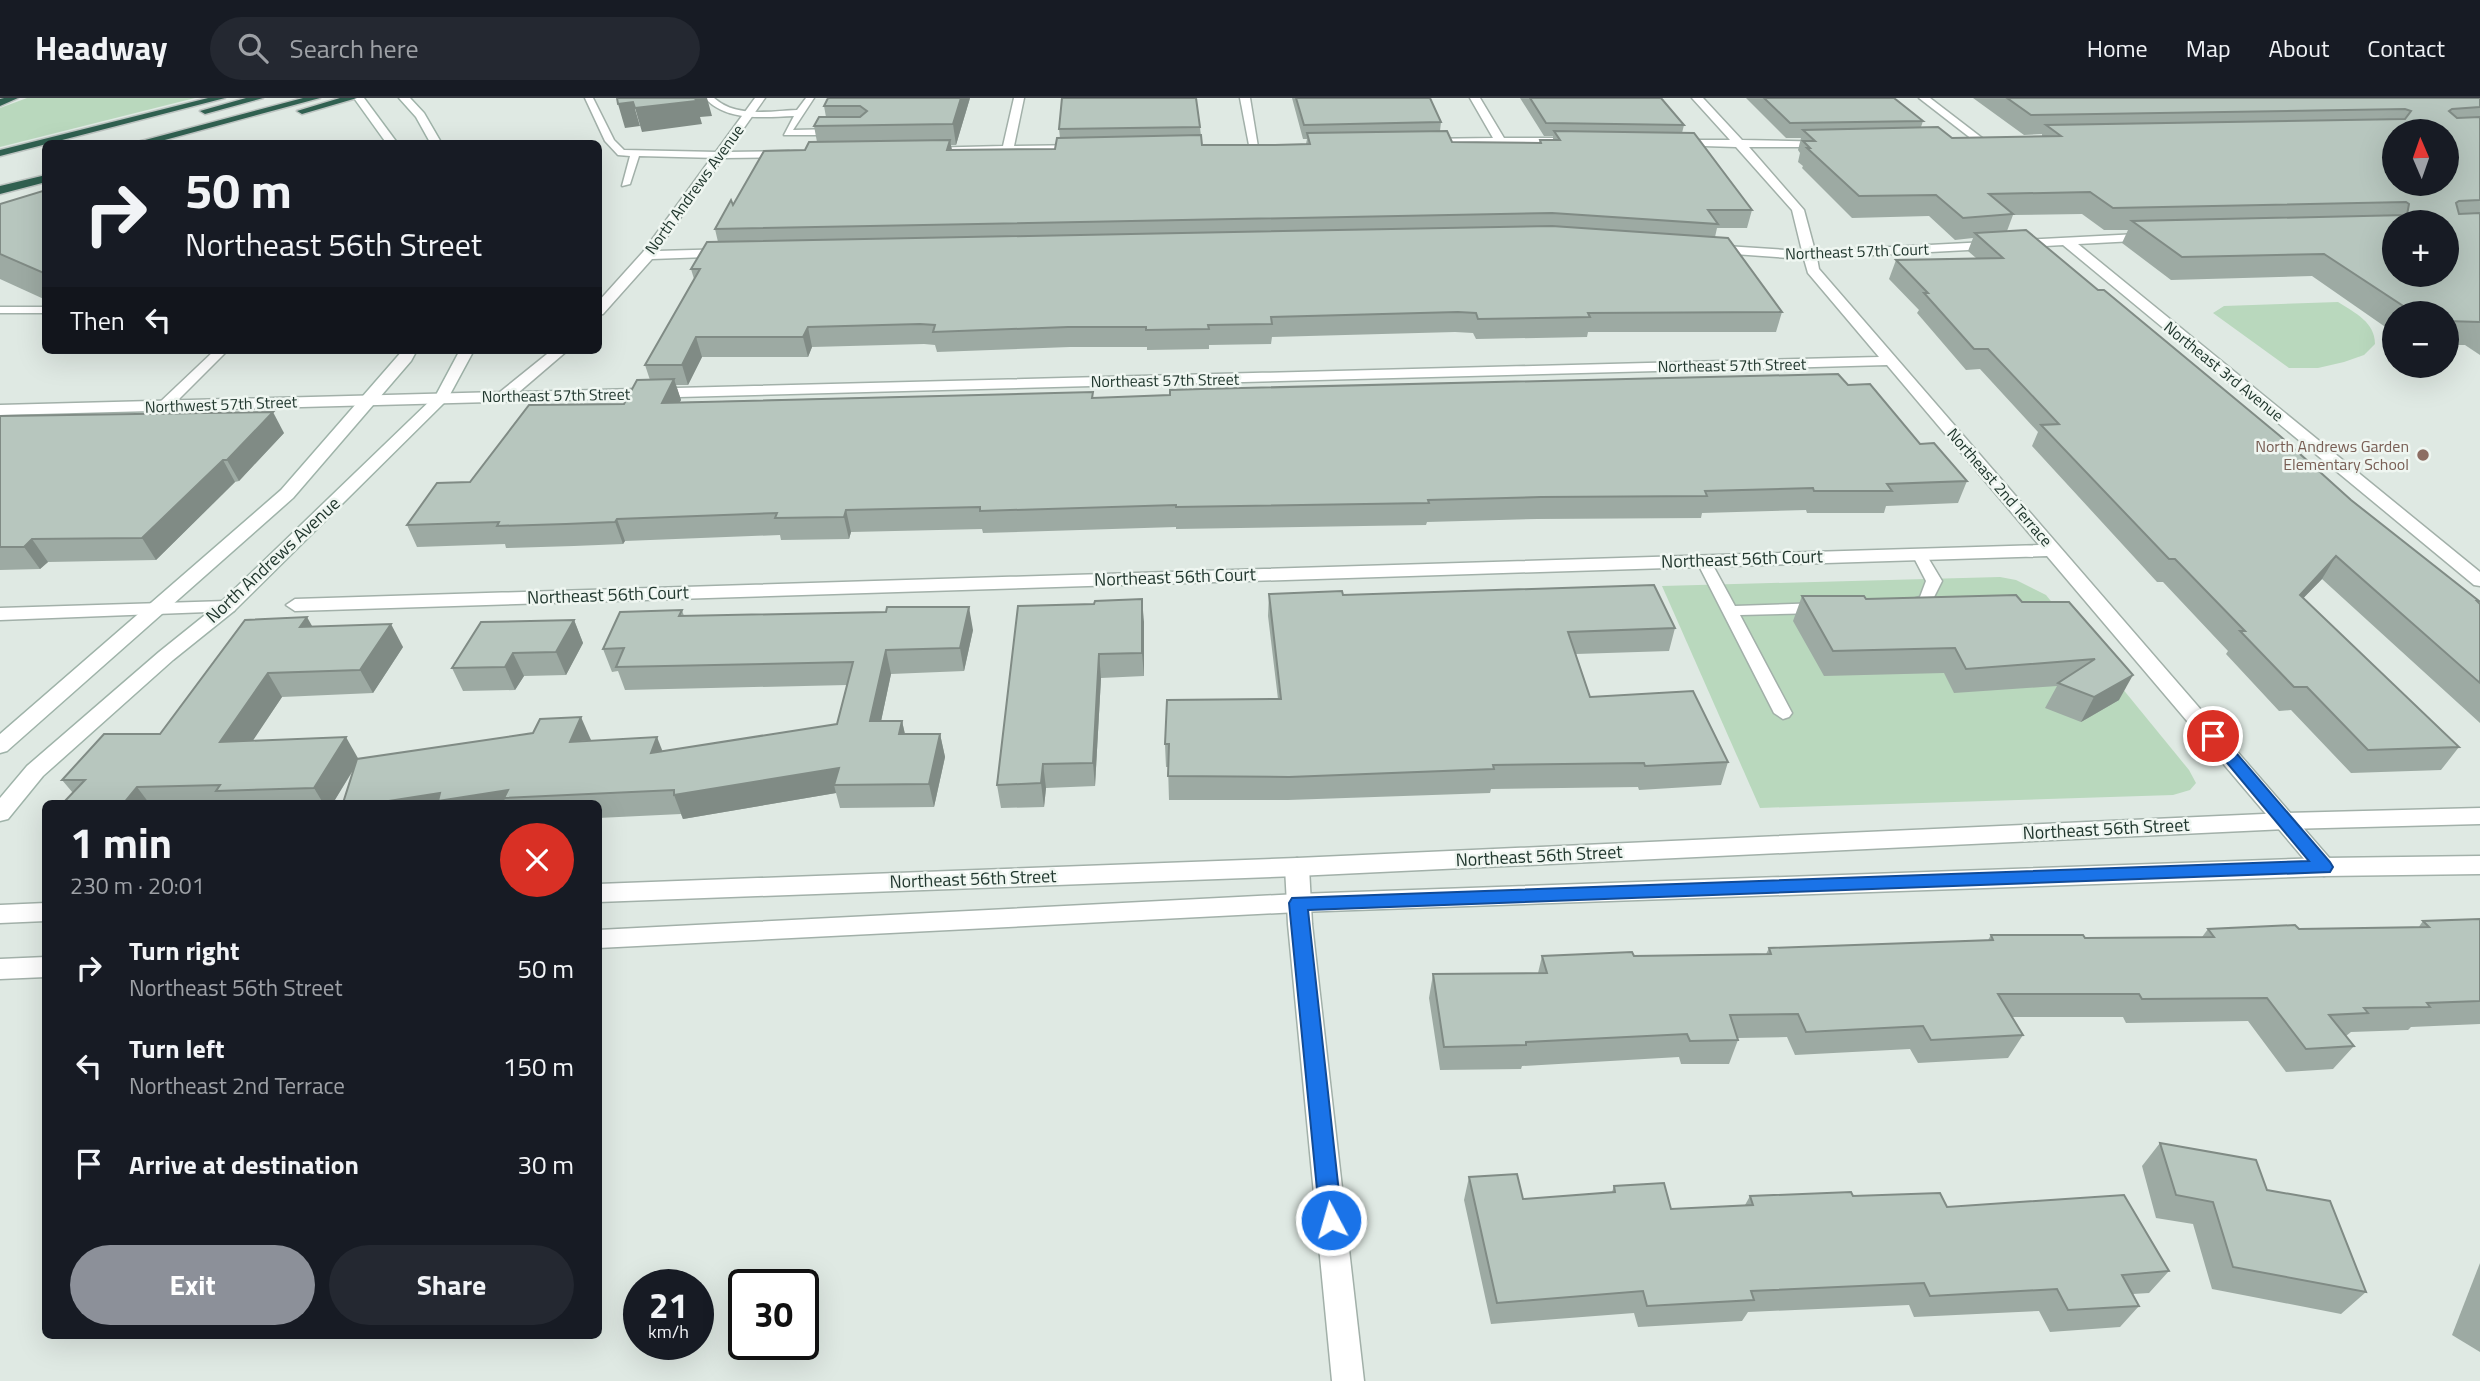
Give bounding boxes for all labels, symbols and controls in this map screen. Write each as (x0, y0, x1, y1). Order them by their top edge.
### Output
search box (210, 17, 700, 80)
text: Headway (35, 23, 168, 73)
icon: search (234, 29, 272, 67)
text: Search here (290, 29, 419, 68)
text: Home (2087, 30, 2148, 66)
text: Map (2186, 30, 2231, 66)
text: About (2269, 30, 2329, 66)
text: Contact (2367, 30, 2445, 66)
street label: North Andrews Avenue (639, 119, 749, 259)
north arrow (2382, 119, 2459, 196)
map controls (2382, 119, 2459, 378)
text: 50 m (185, 152, 292, 227)
icon: right (70, 168, 161, 259)
button: + (2382, 210, 2459, 287)
text: Northeast 56th Street (185, 220, 482, 268)
street label: Northeast 57th Court (1785, 236, 1930, 266)
text: Then (70, 301, 125, 340)
icon: left (139, 301, 177, 339)
button: − (2382, 301, 2459, 378)
street label: Northeast 3rd Avenue (2159, 315, 2289, 427)
street label: Northeast 57th Street (1658, 352, 1807, 378)
street label: Northeast 57th Street (1091, 367, 1240, 393)
street label: Northeast 57th Street (482, 382, 631, 408)
street label: Northwest 57th Street (144, 389, 298, 419)
street label: Northeast 2nd Terrace (1942, 422, 2058, 552)
place label: North Andrews Garden Elementary School (2255, 434, 2409, 476)
marker: North Andrews Garden Elementary School (2415, 447, 2431, 463)
street label: North Andrews Avenue (199, 490, 346, 629)
street label: Northeast 56th Court (1661, 542, 1824, 575)
street label: Northeast 56th Court (1094, 560, 1257, 593)
street label: Northeast 56th Court (527, 578, 690, 611)
pin (2183, 706, 2243, 766)
icon: arrive (2194, 717, 2232, 755)
text: 1 min (70, 810, 172, 874)
street label: Northeast 56th Street (2022, 811, 2191, 846)
button: close (500, 823, 574, 897)
street label: Northeast 56th Street (1455, 838, 1624, 873)
street label: Northeast 56th Street (889, 862, 1058, 895)
text: 230 m · 20:01 (70, 868, 205, 903)
text: Turn right (129, 931, 240, 970)
icon: right (70, 949, 108, 987)
text: 50 m (517, 949, 574, 988)
text: Northeast 56th Street (129, 970, 342, 1005)
text: Turn left (129, 1029, 224, 1068)
icon: left (70, 1047, 108, 1085)
text: 150 m (503, 1047, 574, 1086)
text: Northeast 2nd Terrace (129, 1068, 345, 1103)
icon: arrive (70, 1145, 108, 1183)
text: Arrive at destination (129, 1145, 359, 1184)
text: 30 m (517, 1145, 574, 1184)
position arrow (1294, 1183, 1368, 1257)
button: Exit (70, 1245, 315, 1325)
button: Share (329, 1245, 574, 1325)
speed limit sign: 30 (728, 1269, 819, 1360)
text: 21 (649, 1278, 688, 1332)
text: km/h (648, 1318, 689, 1345)

